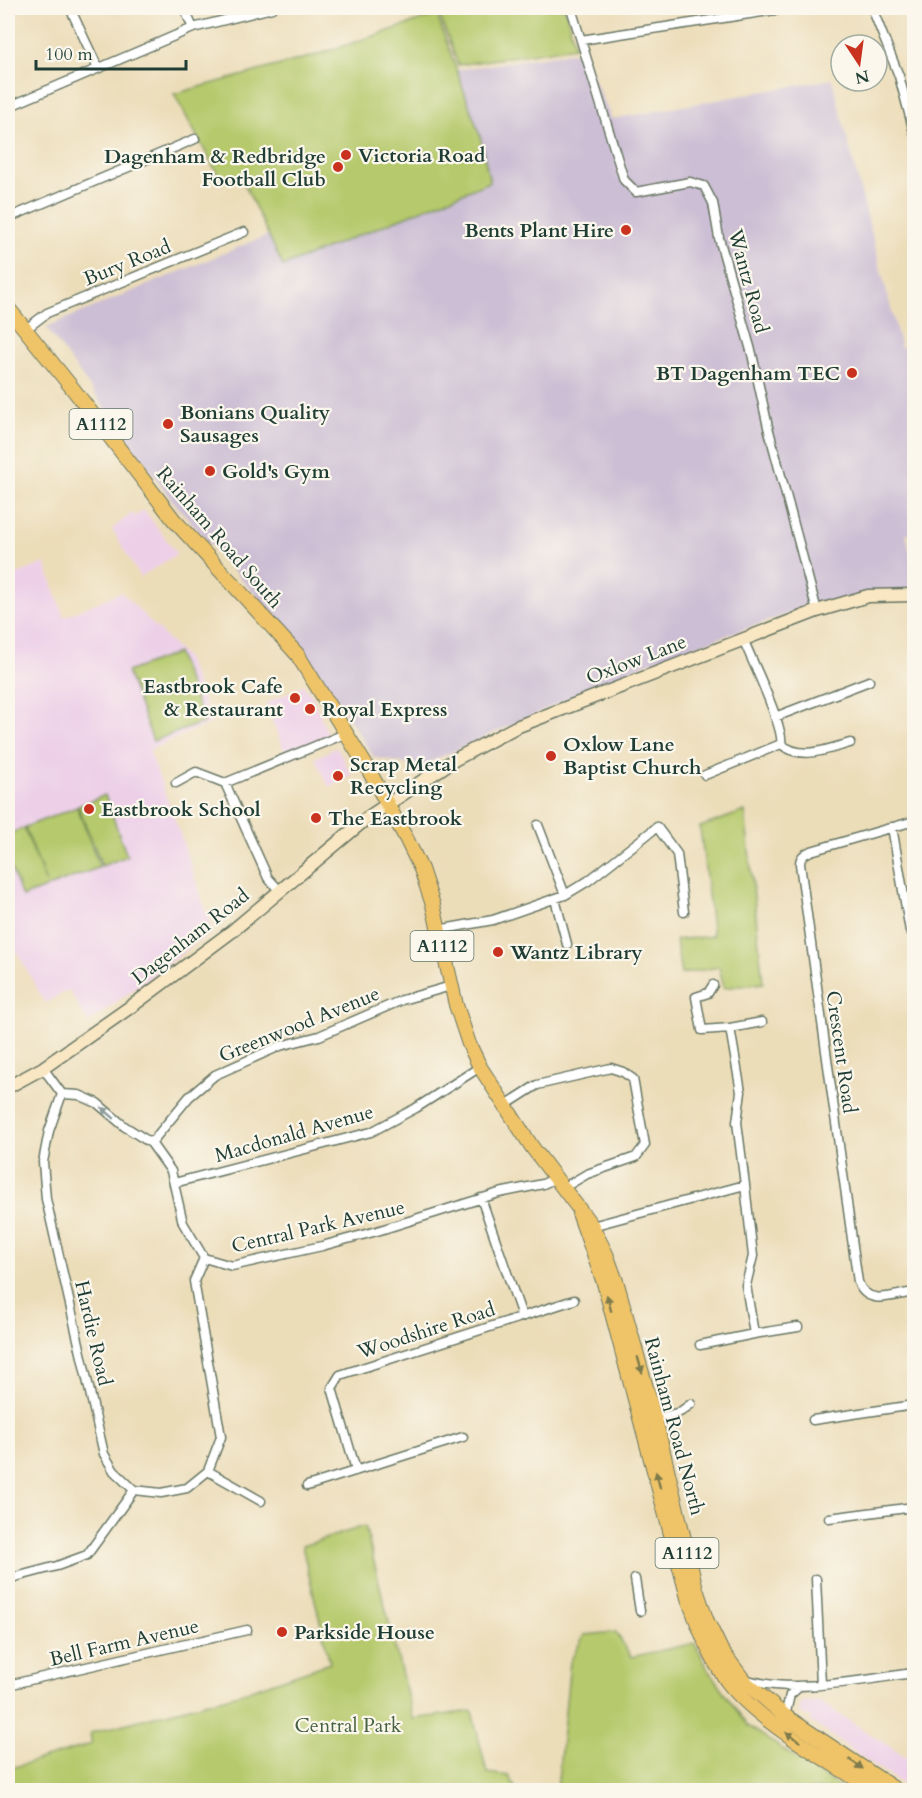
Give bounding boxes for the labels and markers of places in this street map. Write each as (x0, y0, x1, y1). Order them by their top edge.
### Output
place label: Victoria Road (358, 142, 486, 169)
place label: Dagenham & Redbridge Football Club (104, 143, 326, 193)
marker: Victoria Road (339, 148, 353, 162)
marker: Dagenham & Redbridge Football Club (331, 160, 345, 174)
place label: Bents Plant Hire (464, 217, 614, 244)
marker: Bents Plant Hire (619, 223, 633, 237)
place label: BT Dagenham TEC (656, 360, 840, 387)
marker: BT Dagenham TEC (845, 366, 859, 380)
place label: Bonians Quality Sausages (180, 399, 331, 449)
marker: Bonians Quality Sausages (161, 417, 175, 431)
place label: Gold's Gym (222, 458, 330, 485)
marker: Gold's Gym (203, 464, 217, 478)
place label: Eastbrook Cafe & Restaurant (143, 673, 283, 723)
marker: Eastbrook Cafe & Restaurant (288, 691, 302, 705)
place label: Royal Express (322, 696, 447, 723)
marker: Royal Express (303, 702, 317, 716)
place label: Oxlow Lane Baptist Church (563, 731, 702, 781)
marker: Oxlow Lane Baptist Church (544, 749, 558, 763)
place label: Scrap Metal Recycling (350, 751, 457, 801)
marker: Scrap Metal Recycling (331, 769, 345, 783)
place label: Eastbrook School (101, 796, 261, 823)
marker: Eastbrook School (82, 802, 96, 816)
place label: The Eastbrook (328, 805, 463, 832)
marker: The Eastbrook (309, 811, 323, 825)
place label: Wantz Library (509, 939, 643, 966)
marker: Wantz Library (491, 945, 505, 959)
place label: Parkside House (294, 1619, 435, 1646)
marker: Parkside House (275, 1625, 289, 1639)

